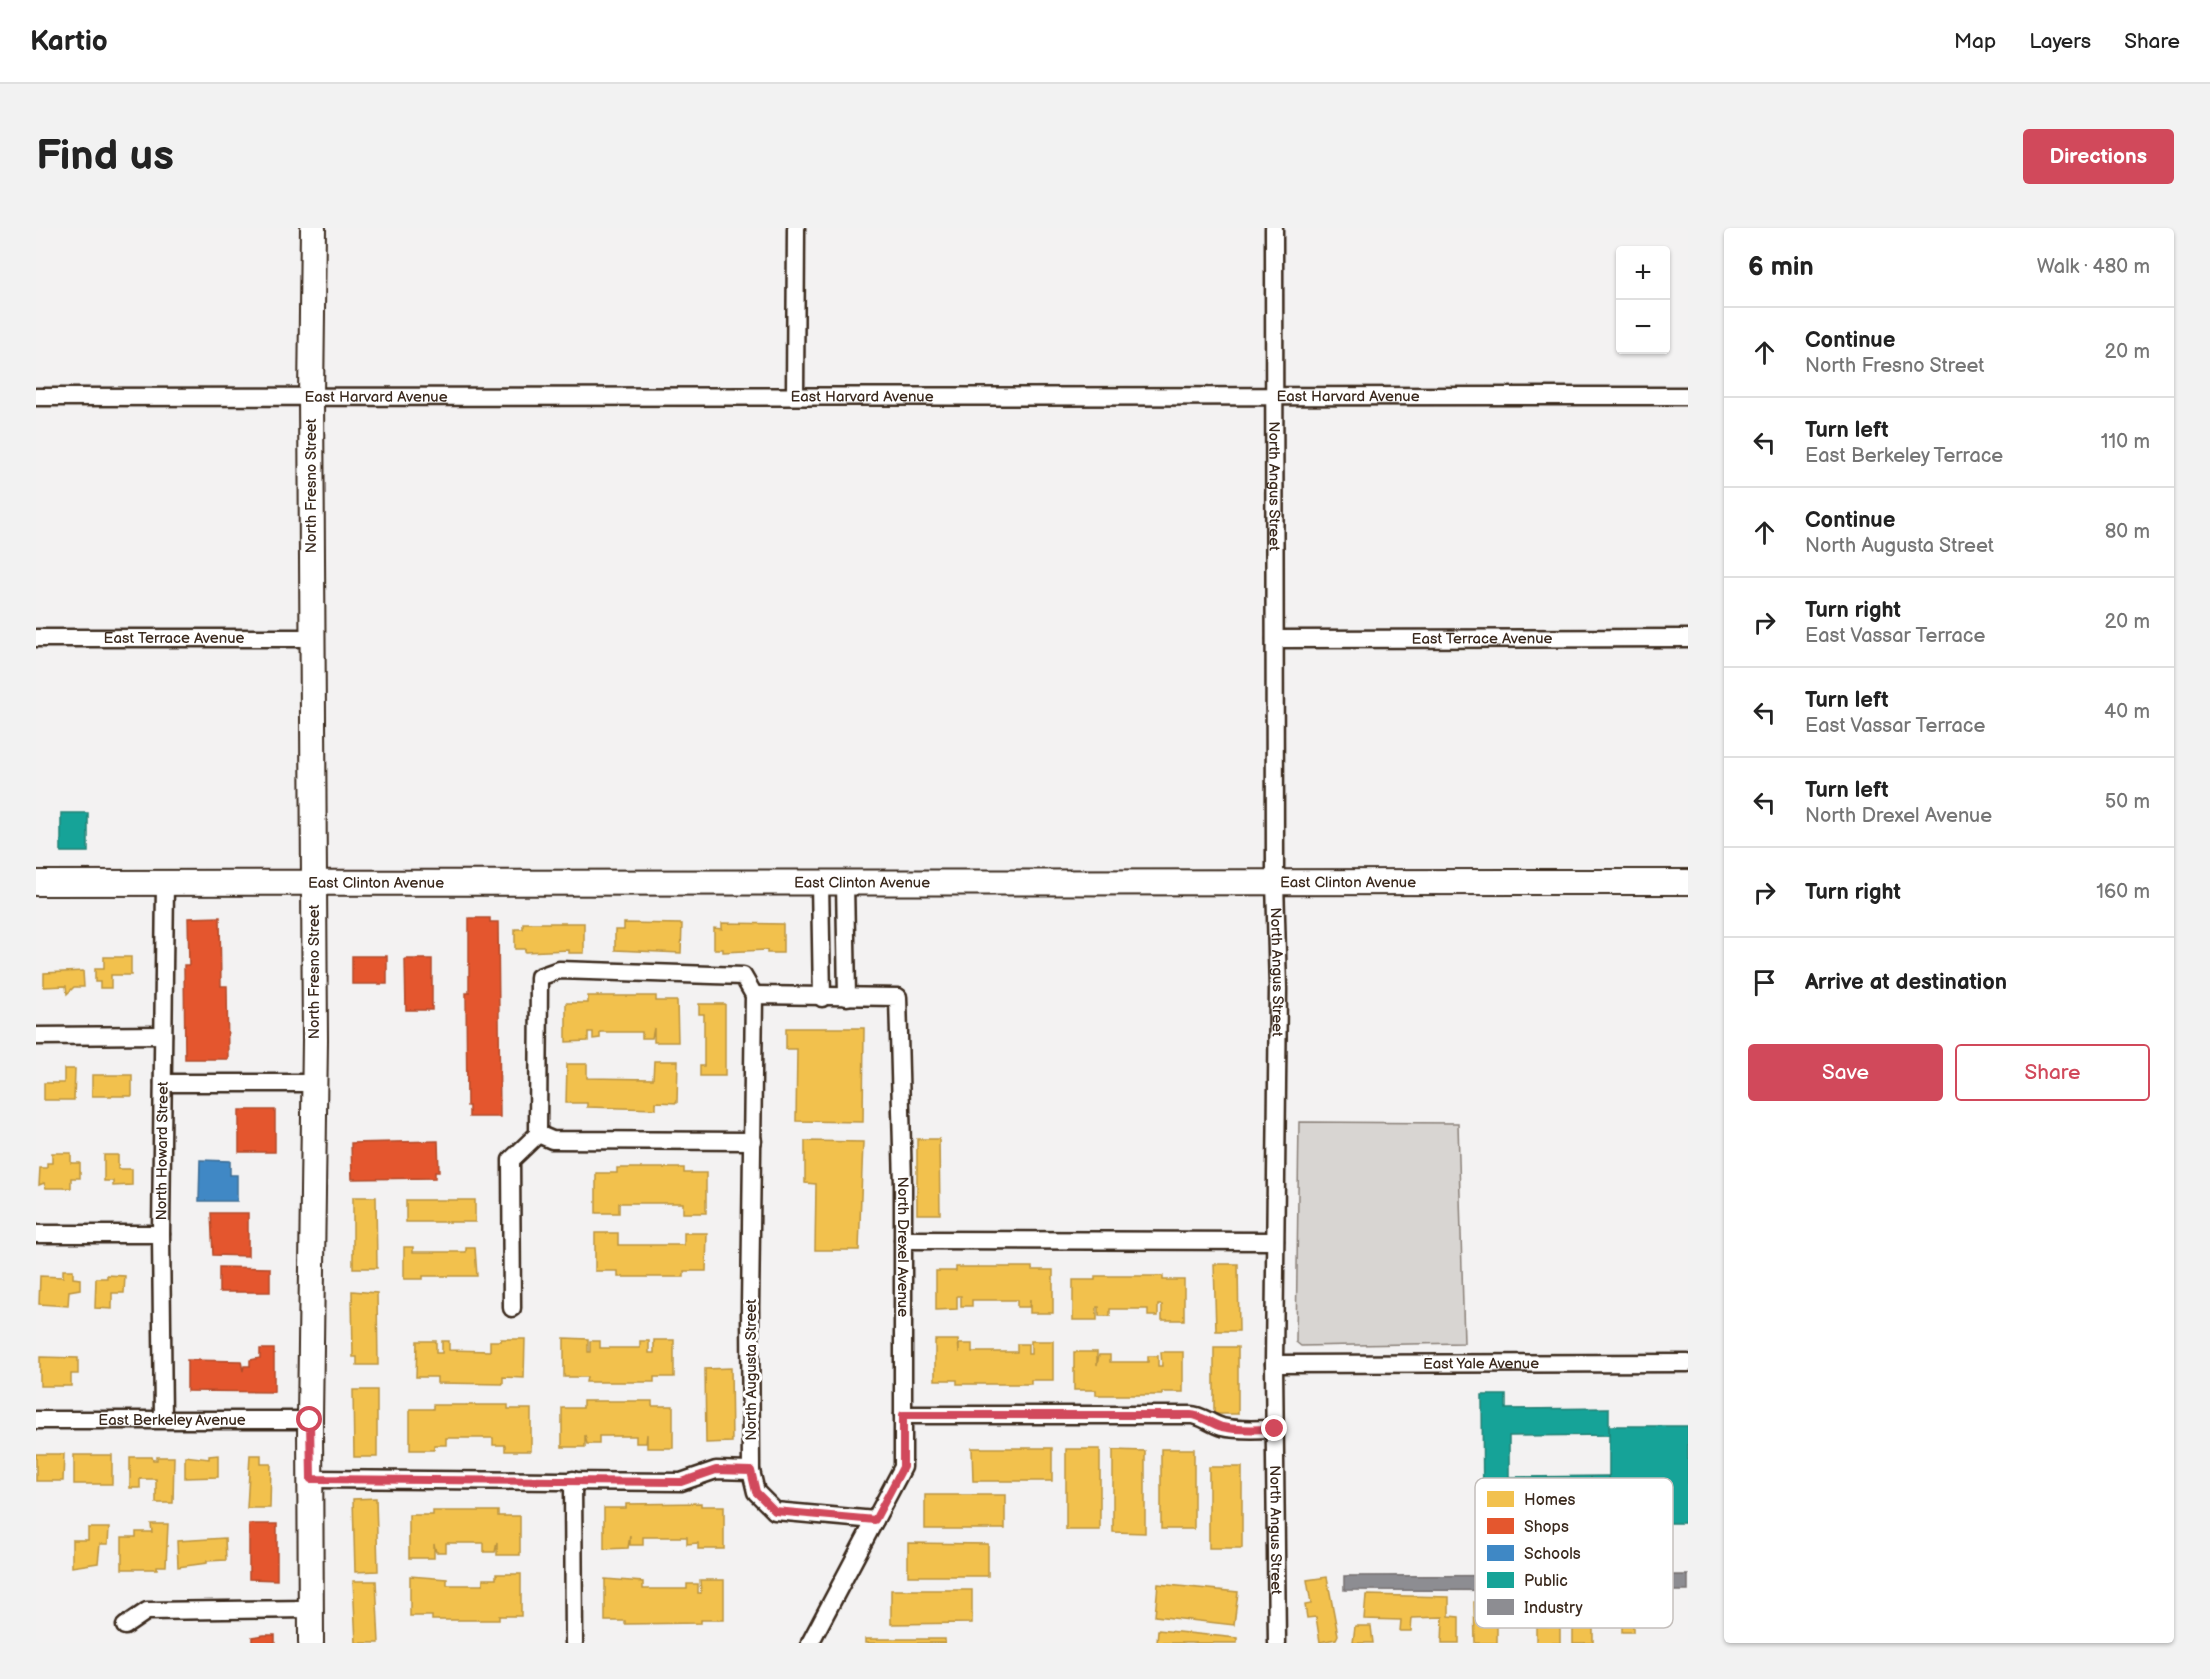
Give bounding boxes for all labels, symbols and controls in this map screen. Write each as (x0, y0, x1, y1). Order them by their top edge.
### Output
text: Kartio (30, 25, 108, 58)
text: Map (1954, 29, 1996, 54)
text: Layers (2029, 29, 2091, 54)
text: Share (2124, 29, 2180, 54)
button: Directions (2023, 129, 2174, 184)
text: Find us (36, 131, 174, 182)
map controls (1616, 246, 1670, 354)
button: + (1616, 246, 1670, 300)
text: 6 min (1748, 252, 1814, 283)
text: Walk · 480 m (2037, 255, 2150, 279)
button: − (1616, 300, 1670, 354)
text: Continue (1805, 327, 1895, 354)
icon: ahead (1748, 336, 1781, 369)
text: 20 m (2105, 340, 2150, 364)
text: North Fresno Street (1805, 354, 1985, 378)
street label: East Harvard Avenue (304, 387, 448, 406)
street label: East Harvard Avenue (790, 387, 934, 406)
street label: East Harvard Avenue (1276, 387, 1420, 406)
text: Turn left (1805, 417, 1889, 444)
street label: North Fresno Street (302, 418, 321, 553)
street label: North Angus Street (1265, 421, 1284, 551)
icon: left (1748, 426, 1781, 459)
text: 110 m (2101, 430, 2150, 454)
text: East Berkeley Terrace (1805, 444, 2003, 468)
text: Continue (1805, 507, 1895, 534)
icon: ahead (1748, 516, 1781, 549)
text: 80 m (2105, 520, 2150, 544)
text: North Augusta Street (1805, 534, 1994, 558)
text: Turn right (1805, 597, 1901, 624)
icon: right (1748, 606, 1781, 639)
text: 20 m (2105, 610, 2150, 634)
text: East Vassar Terrace (1805, 624, 1985, 648)
street label: East Terrace Avenue (104, 629, 244, 648)
street label: East Terrace Avenue (1412, 629, 1553, 648)
text: Turn left (1805, 687, 1889, 714)
icon: left (1748, 696, 1781, 729)
text: 40 m (2104, 700, 2150, 724)
text: East Vassar Terrace (1805, 714, 1985, 738)
text: Turn left (1805, 777, 1889, 804)
icon: left (1748, 786, 1781, 819)
text: 50 m (2105, 790, 2150, 814)
text: North Drexel Avenue (1805, 804, 1992, 828)
street label: East Clinton Avenue (308, 873, 444, 892)
street label: East Clinton Avenue (794, 873, 930, 892)
street label: East Clinton Avenue (1280, 873, 1416, 892)
icon: right (1748, 876, 1781, 909)
text: Turn right (1805, 879, 1901, 906)
text: 160 m (2096, 880, 2150, 904)
street label: North Fresno Street (305, 904, 324, 1039)
street label: North Angus Street (1266, 907, 1288, 1037)
icon: arrive (1748, 966, 1781, 999)
text: Arrive at destination (1805, 969, 2007, 996)
button: Save (1748, 1044, 1943, 1101)
button: Share (1955, 1044, 2150, 1101)
street label: North Howard Street (152, 1081, 172, 1221)
street label: North Drexel Avenue (893, 1176, 913, 1317)
street label: North Augusta Street (742, 1299, 761, 1441)
street label: East Yale Avenue (1423, 1354, 1539, 1373)
route start (296, 1406, 322, 1432)
street label: East Berkeley Avenue (98, 1411, 246, 1430)
route end (1261, 1415, 1287, 1441)
street label: North Angus Street (1266, 1465, 1286, 1595)
legend (1475, 1478, 1673, 1628)
text: Homes (1524, 1491, 1576, 1510)
text: Shops (1524, 1518, 1569, 1537)
text: Schools (1524, 1545, 1581, 1564)
text: Public (1524, 1572, 1568, 1591)
text: Industry (1524, 1599, 1583, 1618)

